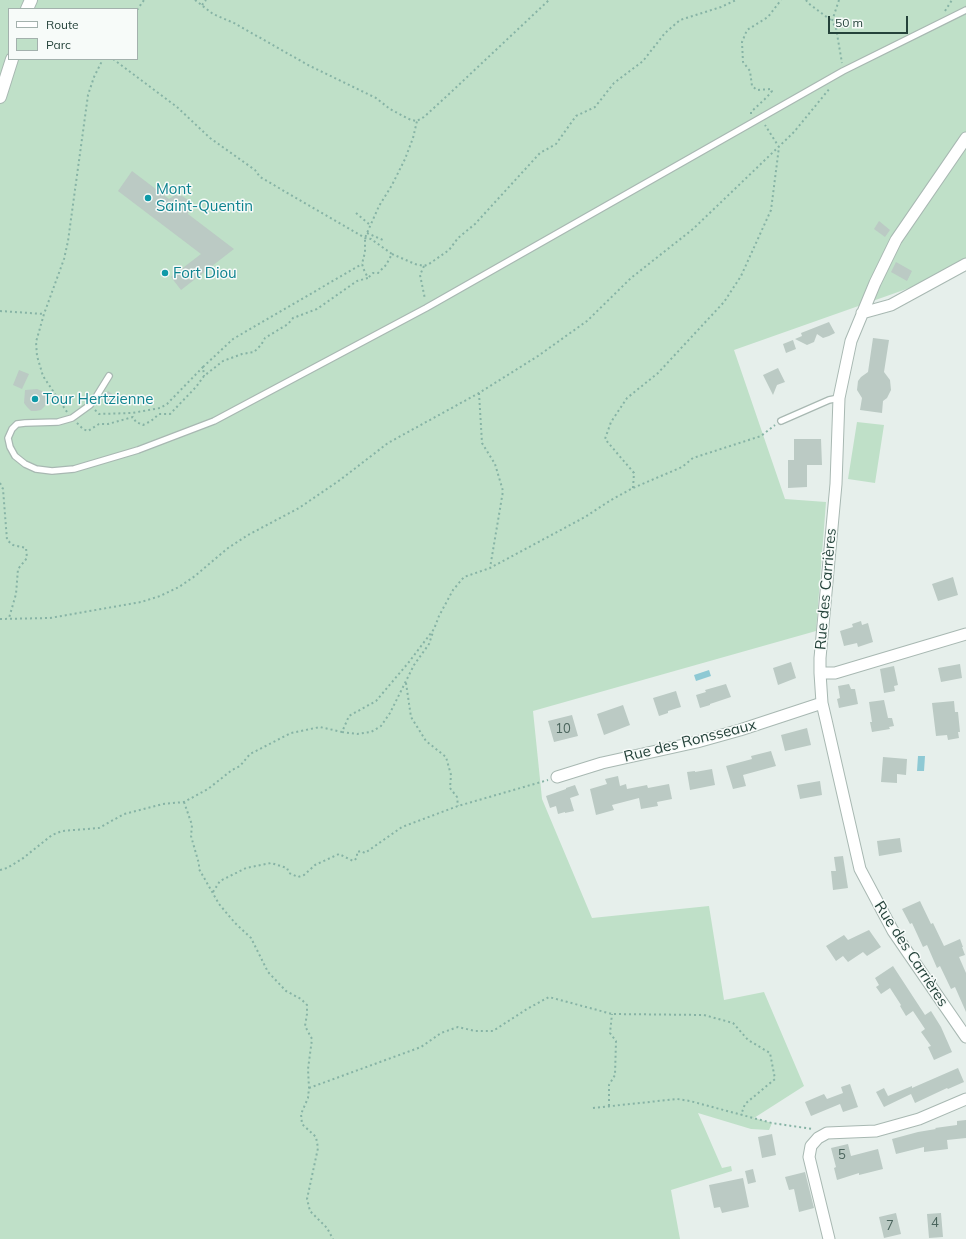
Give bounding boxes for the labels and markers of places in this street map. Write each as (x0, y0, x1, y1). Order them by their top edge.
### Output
place label: Mont Saint-Quentin (156, 180, 253, 215)
marker: Mont Saint-Quentin (143, 193, 153, 203)
place label: Fort Diou (173, 264, 237, 282)
marker: Fort Diou (160, 268, 170, 278)
place label: Tour Hertzienne (43, 390, 153, 408)
marker: Tour Hertzienne (30, 394, 40, 404)

